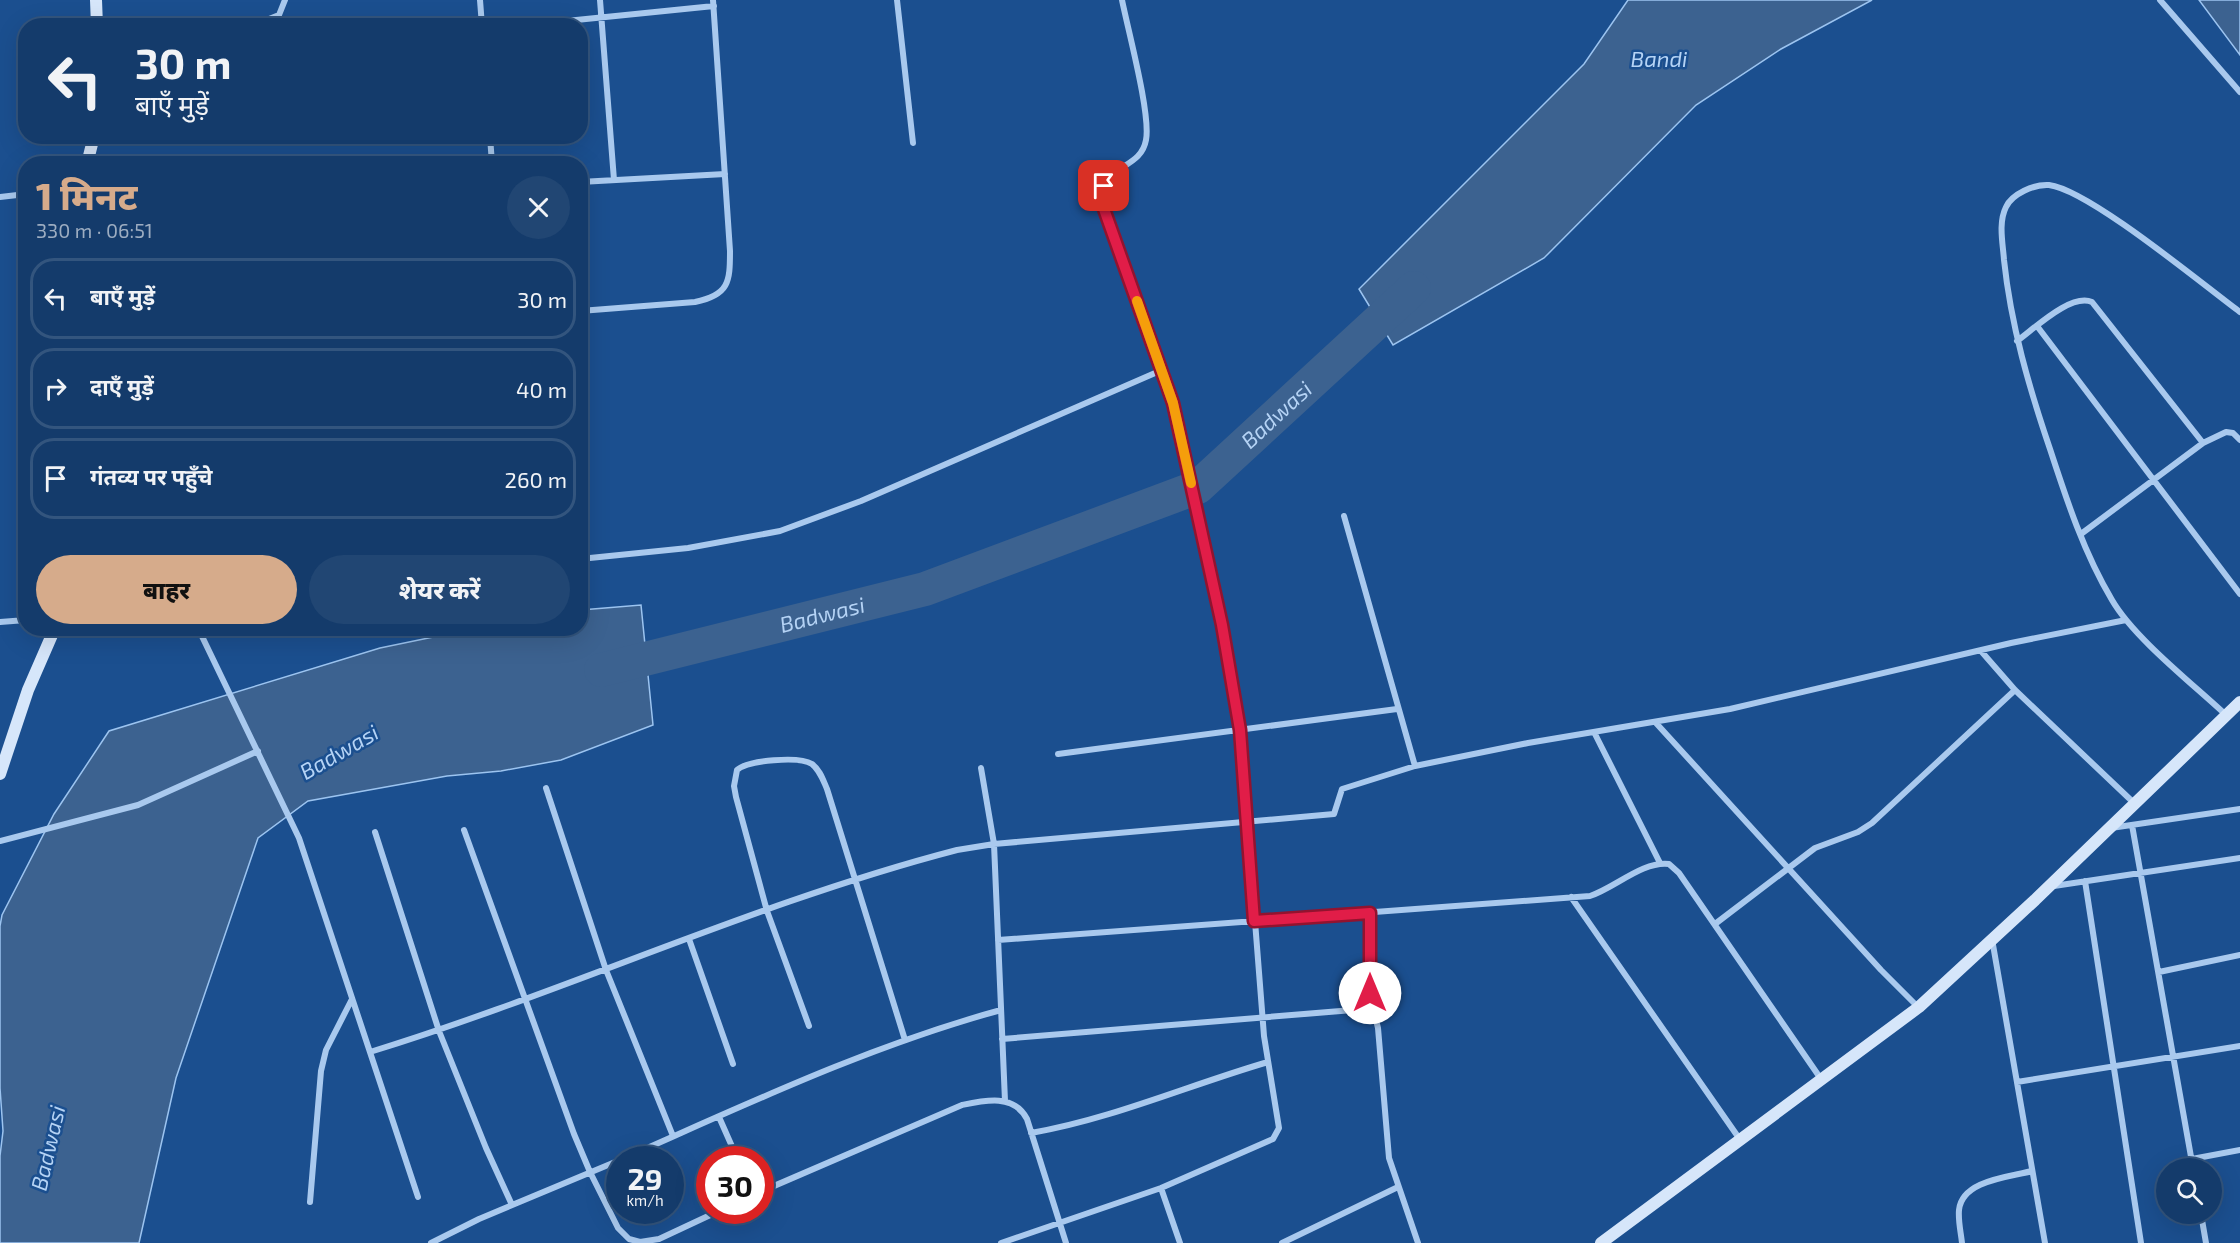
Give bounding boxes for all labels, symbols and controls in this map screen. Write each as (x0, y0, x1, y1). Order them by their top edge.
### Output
text: 30 m (135, 37, 231, 87)
icon: left (36, 42, 114, 120)
water label: Bandi (1631, 45, 1687, 71)
text: बाएँ मुड़ें (135, 88, 209, 120)
pin (1078, 160, 1129, 211)
icon: arrive (1087, 169, 1120, 202)
text: 1 मिनट (36, 174, 137, 217)
button: close (507, 176, 570, 239)
text: 330 m · 06:51 (36, 218, 153, 242)
icon: left (39, 282, 72, 315)
text: बाएँ मुड़ें (90, 283, 155, 309)
text: 30 m (517, 286, 567, 312)
icon: right (39, 372, 72, 405)
text: दाएँ मुड़ें (90, 373, 154, 399)
water label: Badwasi (1235, 375, 1316, 453)
text: 40 m (516, 376, 567, 402)
icon: arrive (39, 462, 72, 495)
text: गंतव्य पर पहुँचे (90, 463, 213, 489)
text: 260 m (505, 466, 567, 492)
button: बाहर (36, 555, 297, 624)
button: शेयर करें (309, 555, 570, 624)
water label: Badwasi (777, 591, 867, 637)
water label: Badwasi (294, 718, 383, 784)
position arrow (1338, 961, 1402, 1025)
water label: Badwasi (25, 1103, 69, 1193)
speed limit sign: 30 (696, 1146, 774, 1224)
map controls (2156, 1158, 2222, 1224)
button: search (2156, 1158, 2222, 1224)
text: 29 (627, 1160, 663, 1196)
text: km/h (626, 1191, 664, 1209)

